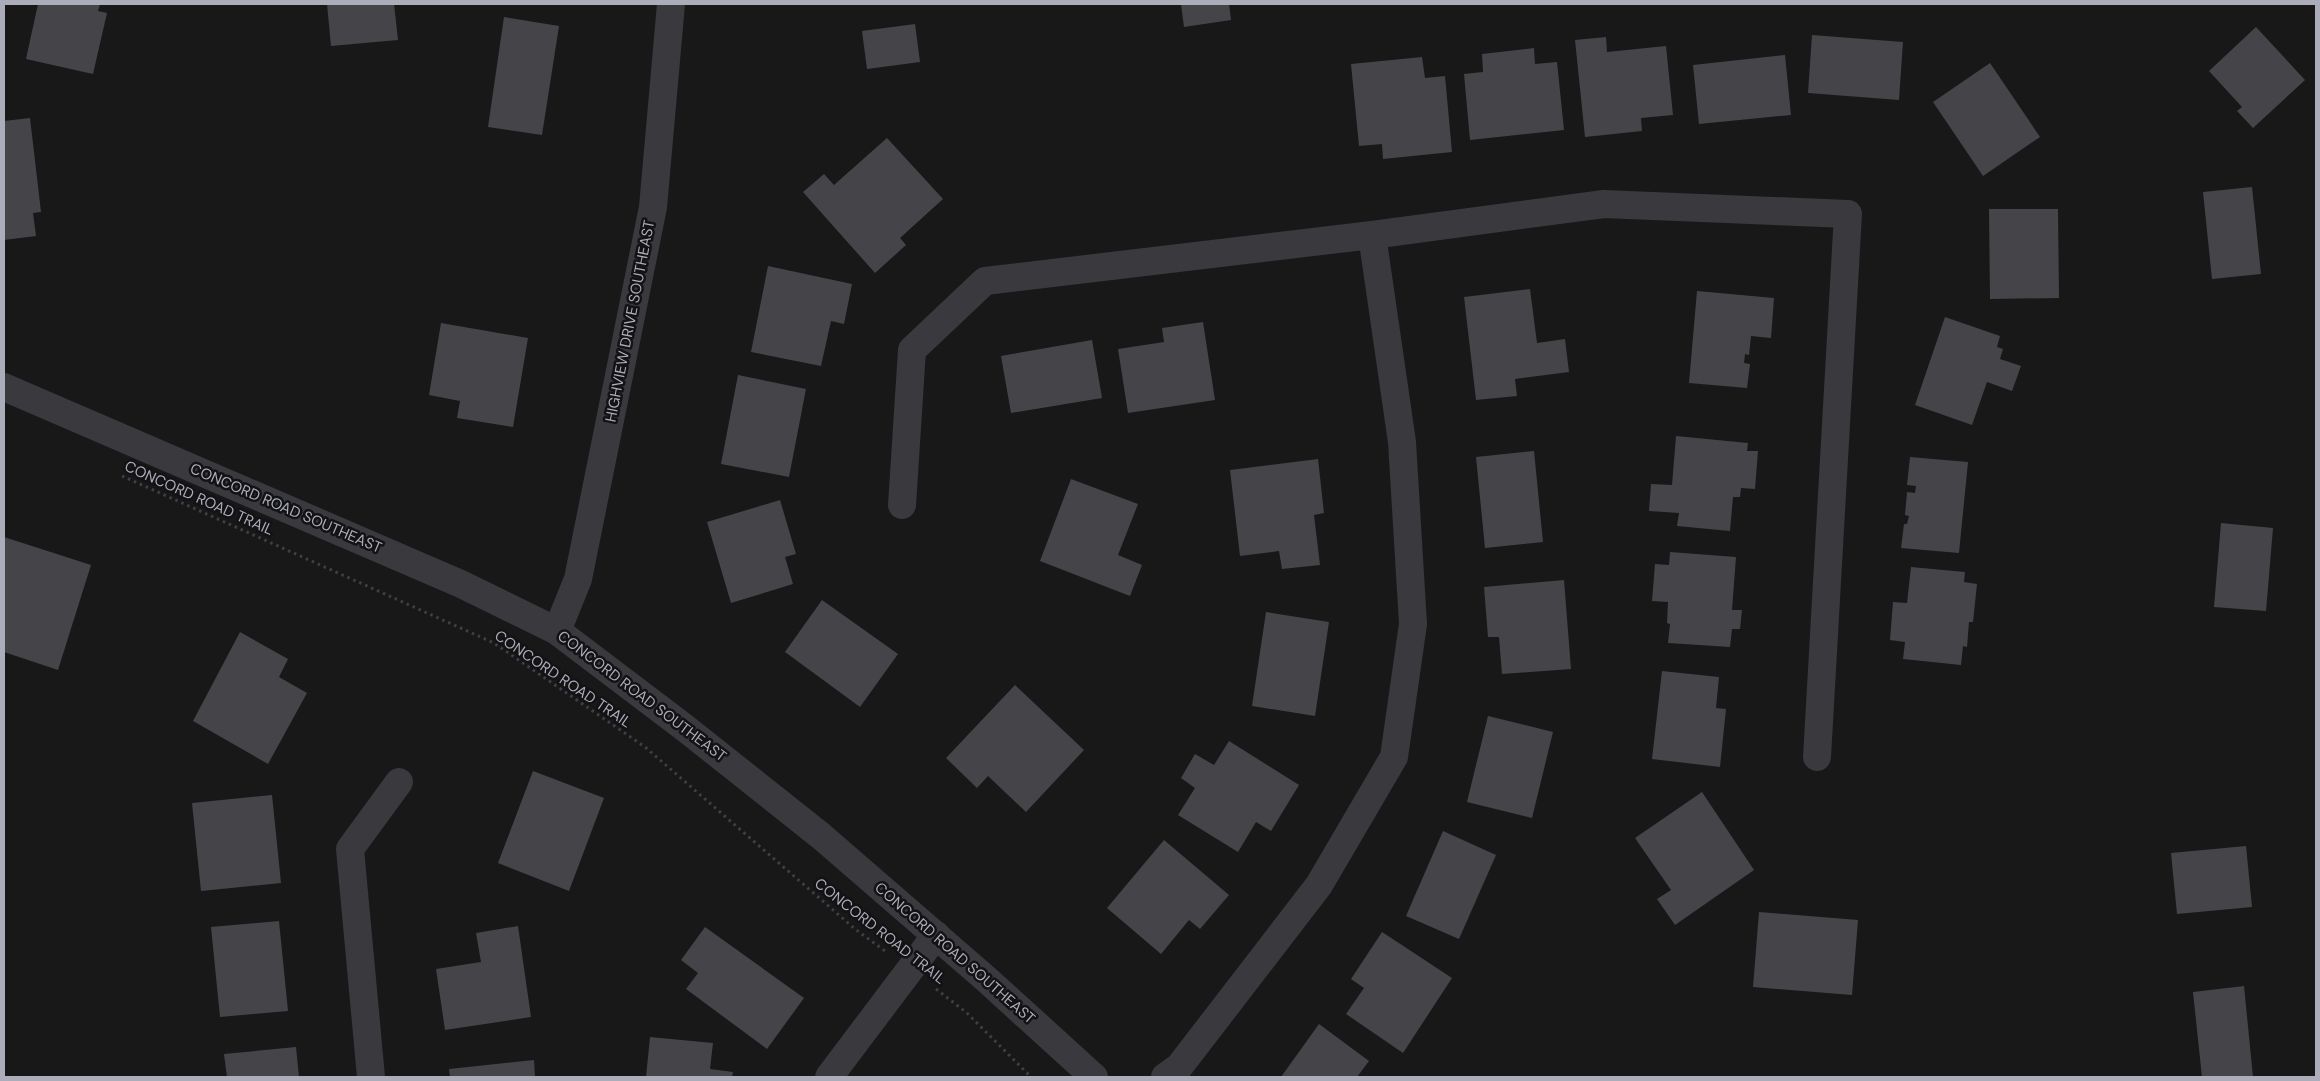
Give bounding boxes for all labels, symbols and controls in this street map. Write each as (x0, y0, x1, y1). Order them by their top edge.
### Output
street label: HIGHVIEW DRIVE SOUTHEAST (601, 218, 659, 424)
street label: CONCORD ROAD TRAIL (121, 456, 277, 540)
street label: CONCORD ROAD SOUTHEAST (187, 458, 385, 558)
street label: CONCORD ROAD TRAIL (491, 626, 635, 732)
street label: CONCORD ROAD SOUTHEAST (554, 626, 730, 766)
street label: CONCORD ROAD TRAIL (810, 874, 950, 989)
street label: CONCORD ROAD SOUTHEAST (871, 878, 1039, 1028)

